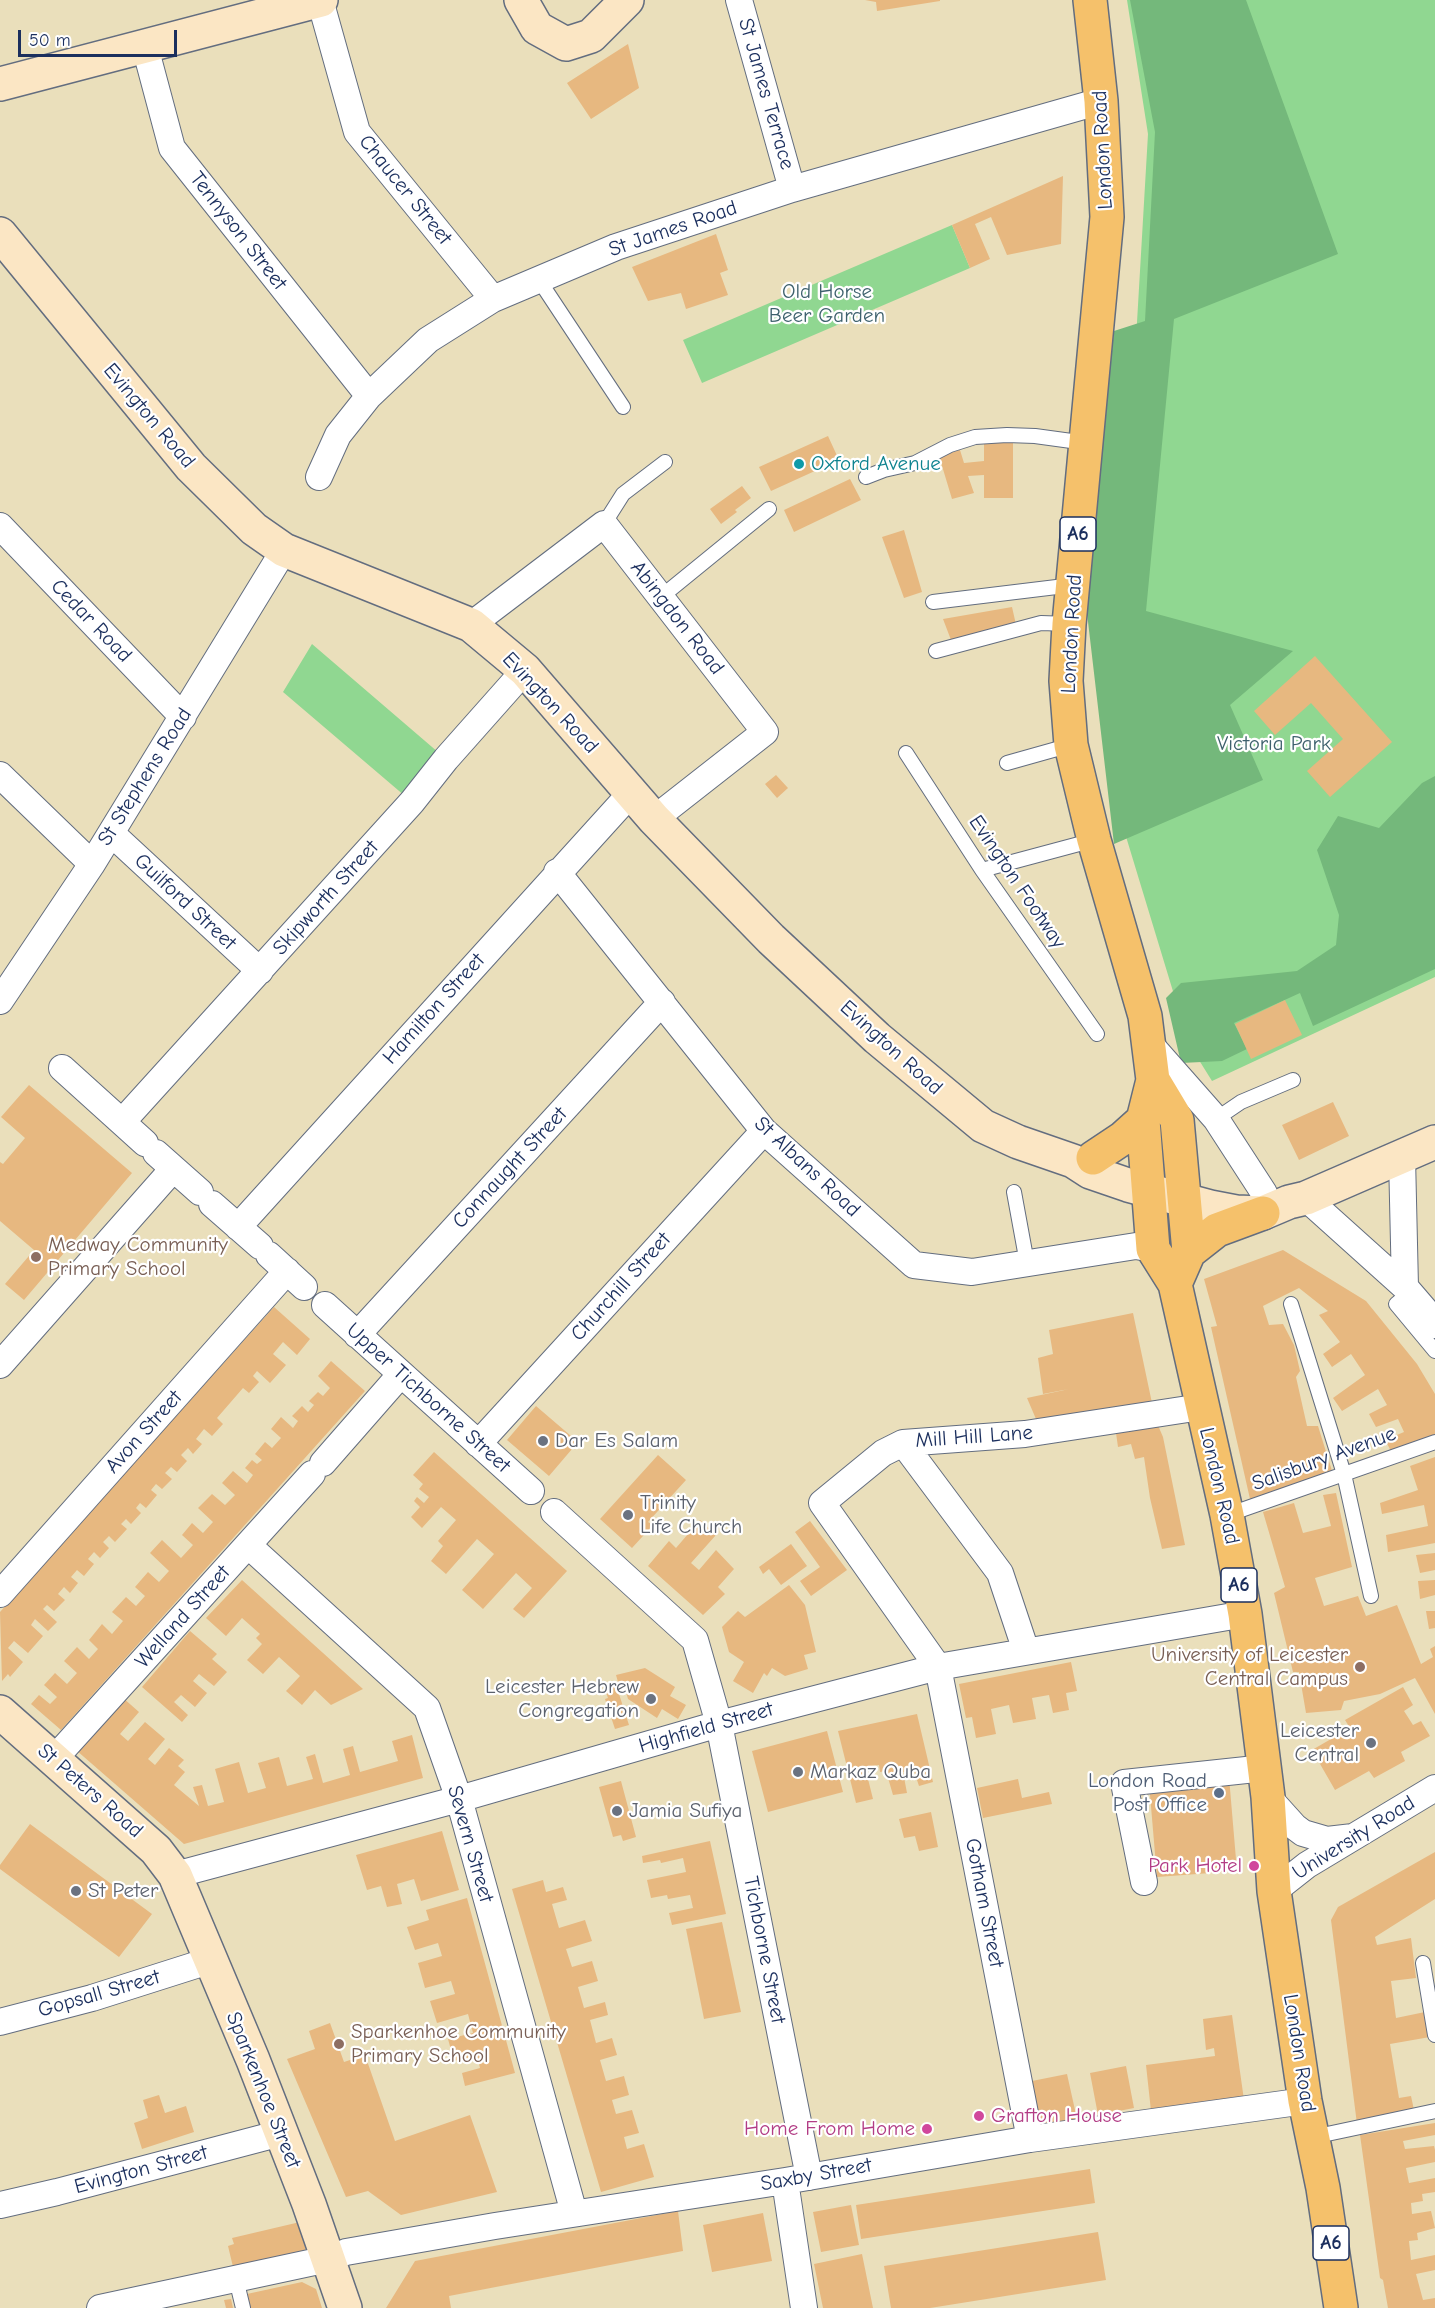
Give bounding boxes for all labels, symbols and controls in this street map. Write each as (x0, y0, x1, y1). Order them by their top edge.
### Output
street label: St James Terrace (732, 15, 800, 173)
scale bar (21, 18, 180, 56)
text: 50 m (29, 30, 71, 51)
street label: London Road (1087, 90, 1119, 210)
street label: Chaucer Street (353, 130, 457, 250)
street label: Tennyson Street (184, 167, 292, 295)
street label: St James Road (606, 195, 740, 263)
park label: Old Horse Beer Garden (769, 279, 885, 329)
street label: Evington Road (98, 358, 200, 474)
place label: Oxford Avenue (811, 451, 941, 477)
marker: Oxford Avenue (792, 457, 806, 471)
road number: A6 (1060, 517, 1096, 551)
street label: Abingdon Road (625, 556, 729, 680)
street label: Cedar Road (45, 574, 137, 668)
street label: London Road (1056, 574, 1088, 694)
street label: Evington Road (497, 647, 603, 759)
street label: St Stephens Road (93, 703, 197, 851)
park label: Victoria Park (1217, 731, 1331, 757)
street label: Evington Footway (963, 811, 1071, 953)
street label: Skipworth Street (268, 835, 384, 961)
street label: Guilford Street (129, 848, 241, 956)
street label: Hamilton Street (378, 948, 490, 1070)
street label: Evington Road (834, 995, 948, 1101)
street label: Connaught Street (447, 1102, 573, 1234)
street label: St Albans Road (749, 1111, 865, 1223)
street label: Churchill Street (566, 1227, 676, 1347)
place label: Medway Community Primary School (48, 1232, 228, 1282)
marker: Medway Community Primary School (29, 1250, 43, 1264)
street label: Upper Tichborne Street (341, 1318, 515, 1478)
street label: Avon Street (100, 1385, 188, 1479)
street label: Mill Hill Lane (914, 1420, 1034, 1454)
street label: Salisbury Avenue (1249, 1421, 1399, 1497)
street label: London Road (1193, 1425, 1245, 1547)
place label: Dar Es Salam (555, 1428, 678, 1454)
marker: Dar Es Salam (536, 1434, 550, 1448)
place label: Trinity Life Church (640, 1490, 742, 1540)
marker: Trinity Life Church (621, 1508, 635, 1522)
street label: Welland Street (130, 1560, 236, 1674)
road number: A6 (1221, 1568, 1257, 1602)
place label: University of Leicester Central Campus (1151, 1642, 1348, 1692)
marker: University of Leicester Central Campus (1353, 1660, 1367, 1674)
place label: Leicester Hebrew Congregation (485, 1674, 639, 1724)
marker: Leicester Hebrew Congregation (644, 1692, 658, 1706)
street label: Highfield Street (636, 1697, 776, 1759)
place label: Leicester Central (1280, 1718, 1359, 1768)
marker: Leicester Central (1364, 1736, 1378, 1750)
street label: St Peters Road (32, 1738, 148, 1844)
place label: Markaz Quba (810, 1759, 931, 1785)
marker: Markaz Quba (791, 1765, 805, 1779)
place label: London Road Post Office (1088, 1768, 1207, 1818)
street label: Severn Street (441, 1783, 499, 1905)
marker: London Road Post Office (1212, 1786, 1226, 1800)
street label: University Road (1288, 1790, 1420, 1886)
place label: Jamia Sufiya (629, 1798, 742, 1824)
marker: Jamia Sufiya (610, 1804, 624, 1818)
street label: Gotham Street (959, 1836, 1009, 1970)
place label: Park Hotel (1148, 1853, 1242, 1879)
marker: Park Hotel (1247, 1859, 1261, 1873)
street label: Tichborne Street (737, 1874, 791, 2026)
place label: St Peter (88, 1878, 158, 1904)
marker: St Peter (69, 1884, 83, 1898)
street label: Gopsall Street (35, 1965, 163, 2023)
street label: London Road (1277, 1992, 1321, 2114)
street label: Sparkenhoe Street (220, 2008, 306, 2172)
place label: Sparkenhoe Community Primary School (351, 2019, 566, 2069)
marker: Sparkenhoe Community Primary School (332, 2037, 346, 2051)
place label: Grafton House (991, 2103, 1122, 2129)
marker: Grafton House (972, 2109, 986, 2123)
place label: Home From Home (744, 2116, 915, 2142)
marker: Home From Home (920, 2122, 934, 2136)
street label: Evington Street (72, 2140, 210, 2200)
street label: Saxby Street (758, 2153, 874, 2197)
road number: A6 (1313, 2226, 1349, 2260)

